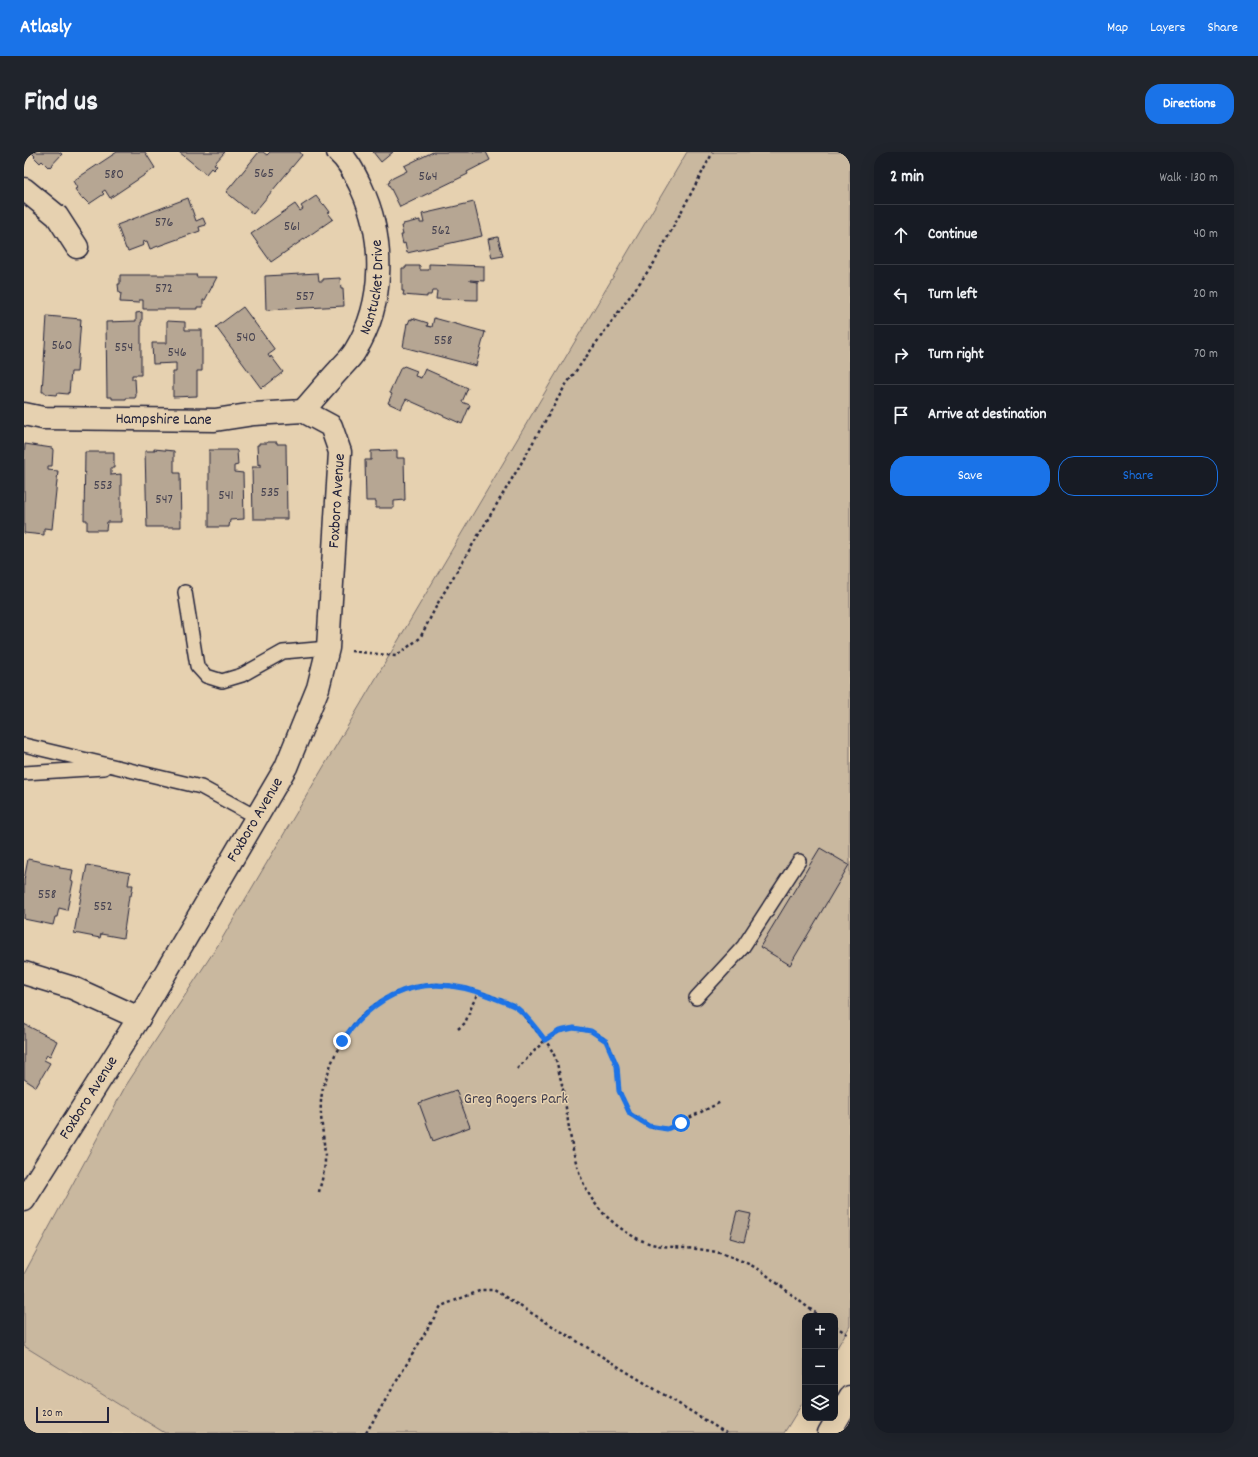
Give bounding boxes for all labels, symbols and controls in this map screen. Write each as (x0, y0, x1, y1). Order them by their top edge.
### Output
text: Atlasly (20, 15, 71, 42)
text: Map (1107, 18, 1128, 38)
text: Layers (1150, 18, 1185, 38)
text: Share (1207, 18, 1238, 38)
text: Find us (24, 84, 98, 124)
button: Directions (1145, 84, 1234, 124)
house number: 565 (254, 164, 274, 184)
house number: 580 (104, 165, 124, 185)
text: 2 min (890, 166, 924, 190)
house number: 564 (418, 167, 438, 187)
text: Walk · 130 m (1159, 169, 1218, 188)
house number: 576 (155, 213, 173, 233)
house number: 561 (284, 217, 300, 237)
house number: 562 (431, 221, 451, 241)
icon: ahead (890, 224, 912, 246)
text: Continue (928, 224, 977, 246)
text: 40 m (1194, 225, 1218, 244)
street label: Nantucket Drive (354, 238, 390, 338)
house number: 572 (155, 279, 173, 299)
icon: left (890, 284, 912, 306)
text: Turn left (928, 284, 977, 306)
text: 20 m (1193, 285, 1218, 304)
house number: 557 (296, 287, 314, 307)
house number: 540 (236, 328, 256, 348)
house number: 558 (434, 331, 453, 351)
house number: 560 (52, 336, 72, 356)
house number: 554 (115, 338, 133, 358)
house number: 546 (167, 343, 187, 363)
icon: right (890, 344, 912, 366)
text: Turn right (928, 344, 984, 366)
text: 70 m (1194, 345, 1218, 364)
icon: arrive (890, 404, 912, 426)
text: Arrive at destination (928, 404, 1046, 426)
street label: Hampshire Lane (115, 407, 212, 431)
street label: Foxboro Avenue (323, 453, 351, 549)
button: Save (890, 456, 1050, 496)
button: Share (1058, 456, 1218, 496)
house number: 553 (93, 476, 113, 496)
house number: 535 (260, 483, 280, 503)
house number: 541 (218, 486, 234, 506)
house number: 547 (155, 490, 173, 510)
street label: Foxboro Avenue (221, 773, 289, 867)
house number: 558 (38, 885, 57, 905)
house number: 552 (93, 897, 113, 917)
route end (333, 1032, 351, 1050)
street label: Foxboro Avenue (54, 1051, 124, 1144)
park label: Greg Rogers Park (464, 1088, 568, 1111)
route start (672, 1114, 690, 1132)
map controls (802, 1313, 838, 1421)
button: + (802, 1313, 838, 1349)
button: − (802, 1349, 838, 1385)
button: layers (802, 1385, 838, 1421)
scale bar (36, 1405, 109, 1424)
text: 20 m (42, 1406, 63, 1422)

